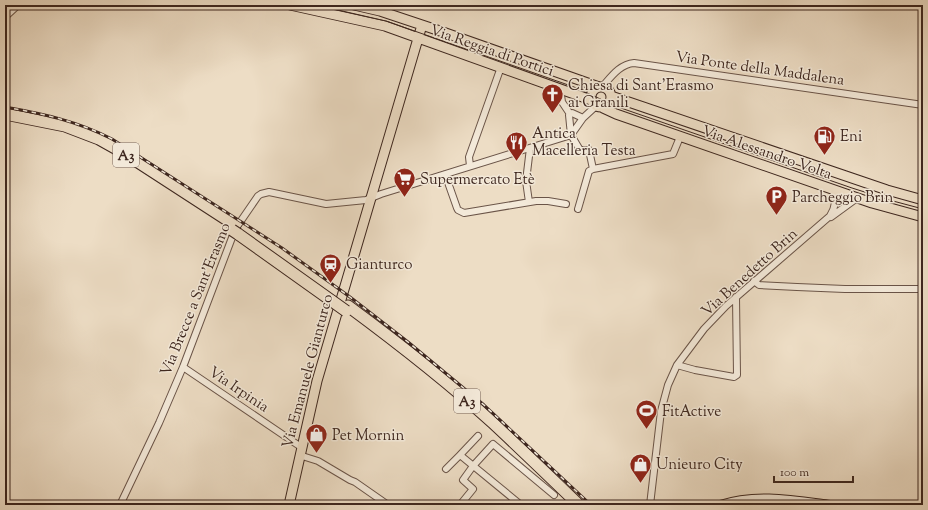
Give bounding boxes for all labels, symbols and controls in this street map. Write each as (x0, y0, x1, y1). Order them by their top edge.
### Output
street label: Via Reggia di Portici (427, 20, 556, 82)
street label: Via Ponte della Maddalena (674, 47, 846, 92)
place label: Chiesa di Sant'Erasmo ai Granili (568, 76, 714, 114)
church icon: Chiesa di Sant'Erasmo ai Granili (539, 81, 565, 114)
street label: Via Alessandro Volta (699, 121, 834, 186)
fuel station icon: Eni (812, 123, 838, 156)
place label: Antica Macelleria Testa (532, 124, 636, 162)
place label: Eni (840, 127, 862, 148)
restaurant icon: Antica Macelleria Testa (503, 129, 529, 162)
road number: A3 (113, 143, 139, 167)
supermarket icon: Supermercato Etè (392, 166, 418, 199)
place label: Supermercato Etè (420, 170, 535, 191)
parking icon: Parcheggio Brin (764, 184, 790, 217)
place label: Parcheggio Brin (792, 188, 893, 209)
street label: Via Brecce a Sant'Erasmo (156, 220, 237, 379)
street label: Via Benedetto Brin (697, 224, 803, 322)
station icon: Gianturco (317, 251, 343, 284)
place label: Gianturco (346, 255, 413, 276)
street label: Via Emanuele Gianturco (278, 292, 339, 451)
street label: Via Irpinia (204, 362, 273, 418)
road number: A3 (454, 389, 480, 413)
sports icon: FitActive (634, 398, 660, 431)
place label: FitActive (662, 402, 721, 423)
shop icon: Pet Mornin (304, 422, 330, 455)
place label: Pet Mornin (332, 426, 405, 447)
shop icon: Unieuro City (628, 451, 654, 484)
place label: Unieuro City (656, 455, 743, 476)
scale bar (774, 458, 853, 484)
text: 100 m (780, 464, 809, 482)

